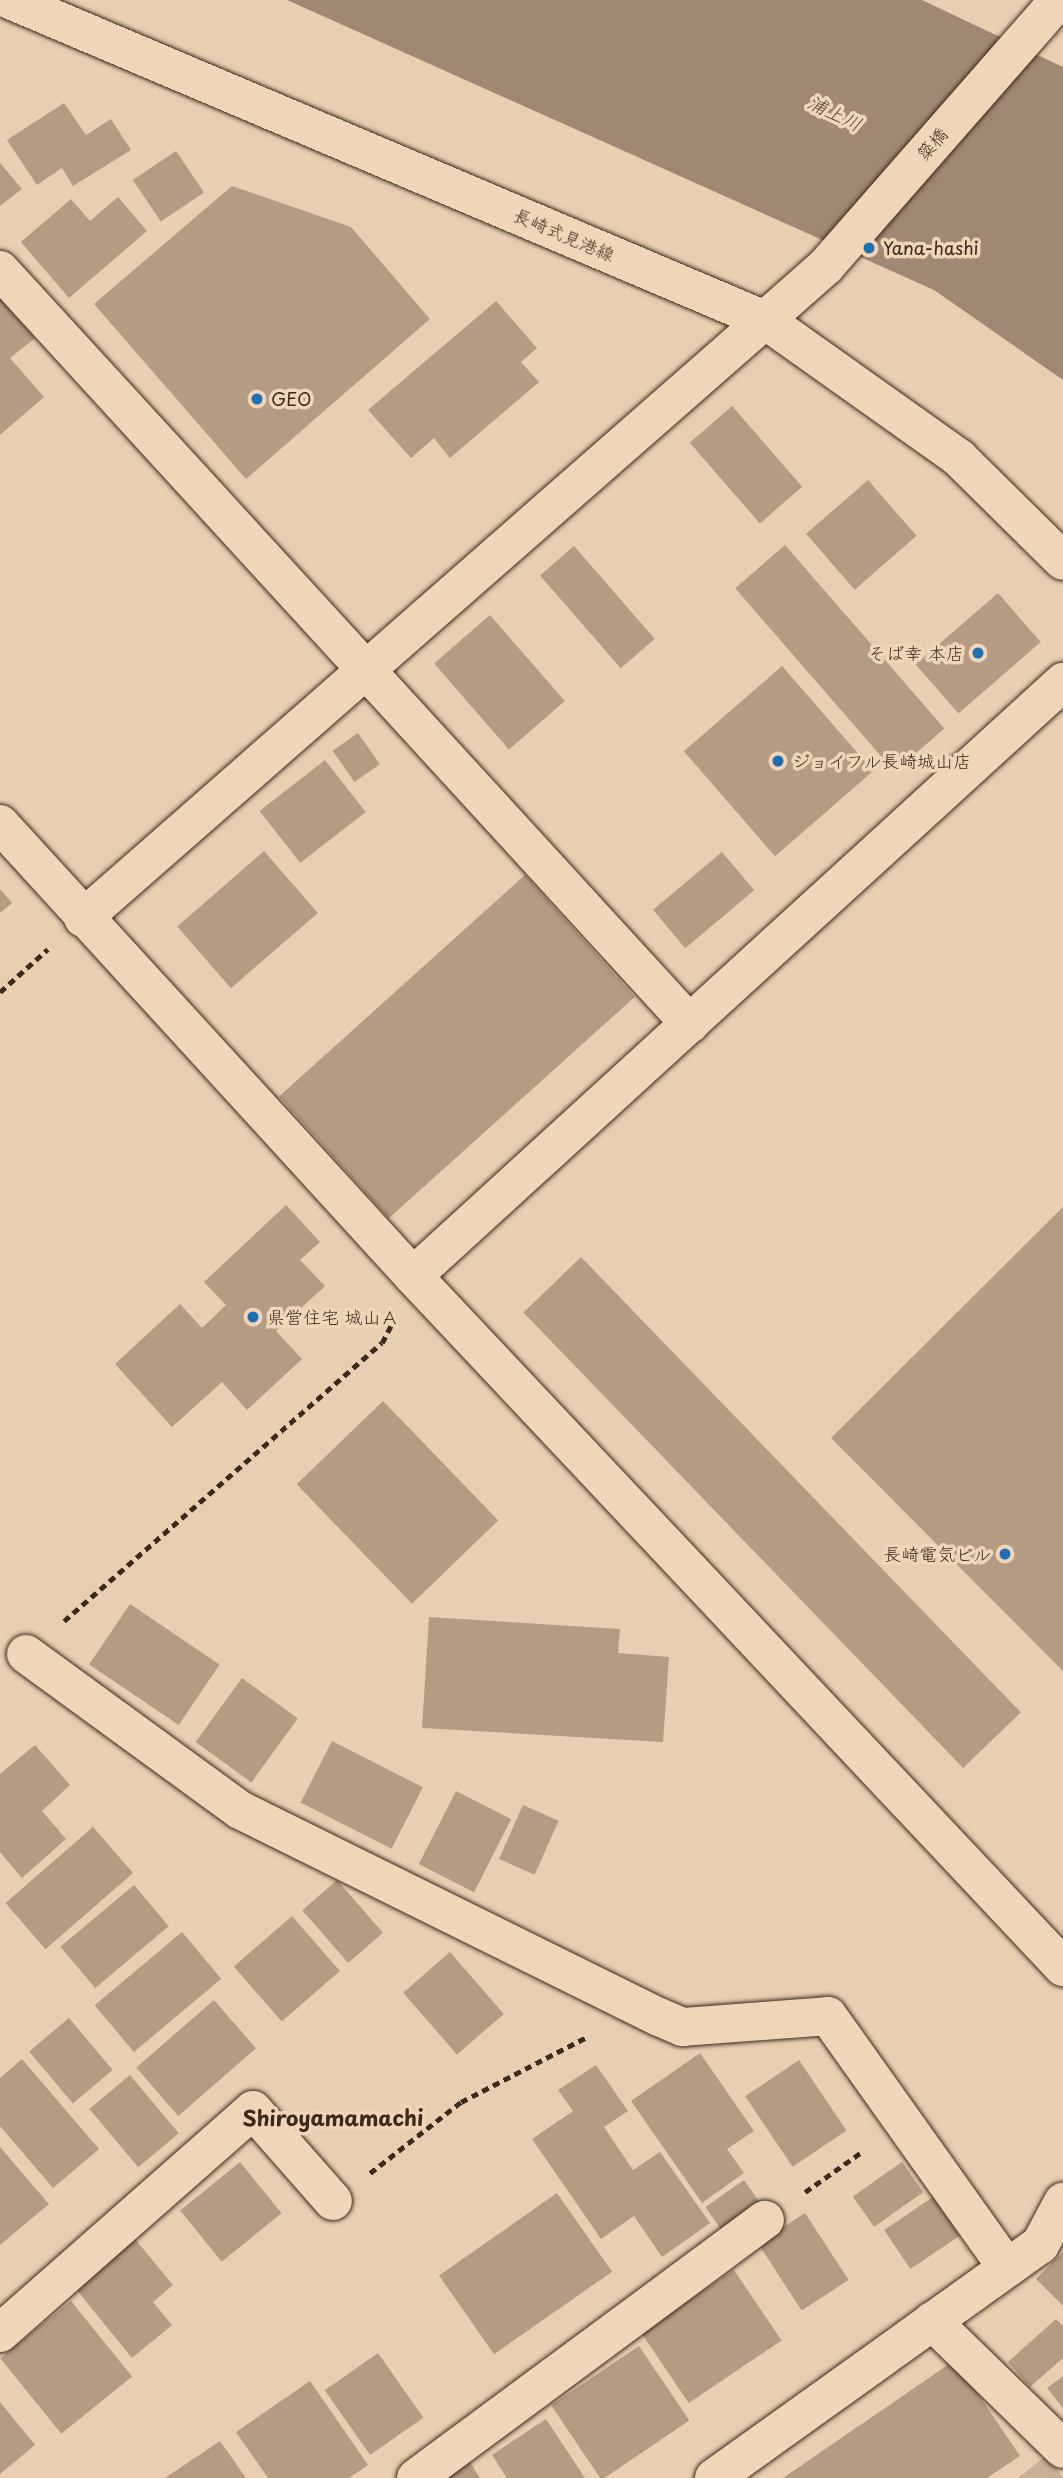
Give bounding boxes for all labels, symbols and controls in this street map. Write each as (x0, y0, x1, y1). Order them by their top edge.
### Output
water label: 浦上川 (804, 90, 866, 136)
street label: 簗橋 (912, 123, 952, 165)
street label: 長崎式見港線 (510, 204, 618, 266)
place label: Yana-hashi (883, 237, 979, 259)
marker: Yana-hashi (861, 240, 877, 256)
place label: GEO (271, 388, 312, 410)
marker: GEO (249, 391, 265, 407)
place label: そば幸 本店 (868, 642, 964, 664)
marker: そば幸 本店 (970, 645, 986, 661)
place label: ジョイフル長崎城山店 (792, 750, 972, 772)
marker: ジョイフル長崎城山店 (770, 753, 786, 769)
place label: 県営住宅 城山Ａ (267, 1306, 399, 1328)
marker: 県営住宅 城山Ａ (245, 1309, 261, 1325)
place label: 長崎電気ビル (883, 1543, 991, 1565)
marker: 長崎電気ビル (997, 1546, 1013, 1562)
district label: Shiroyamamachi (243, 2104, 423, 2130)

